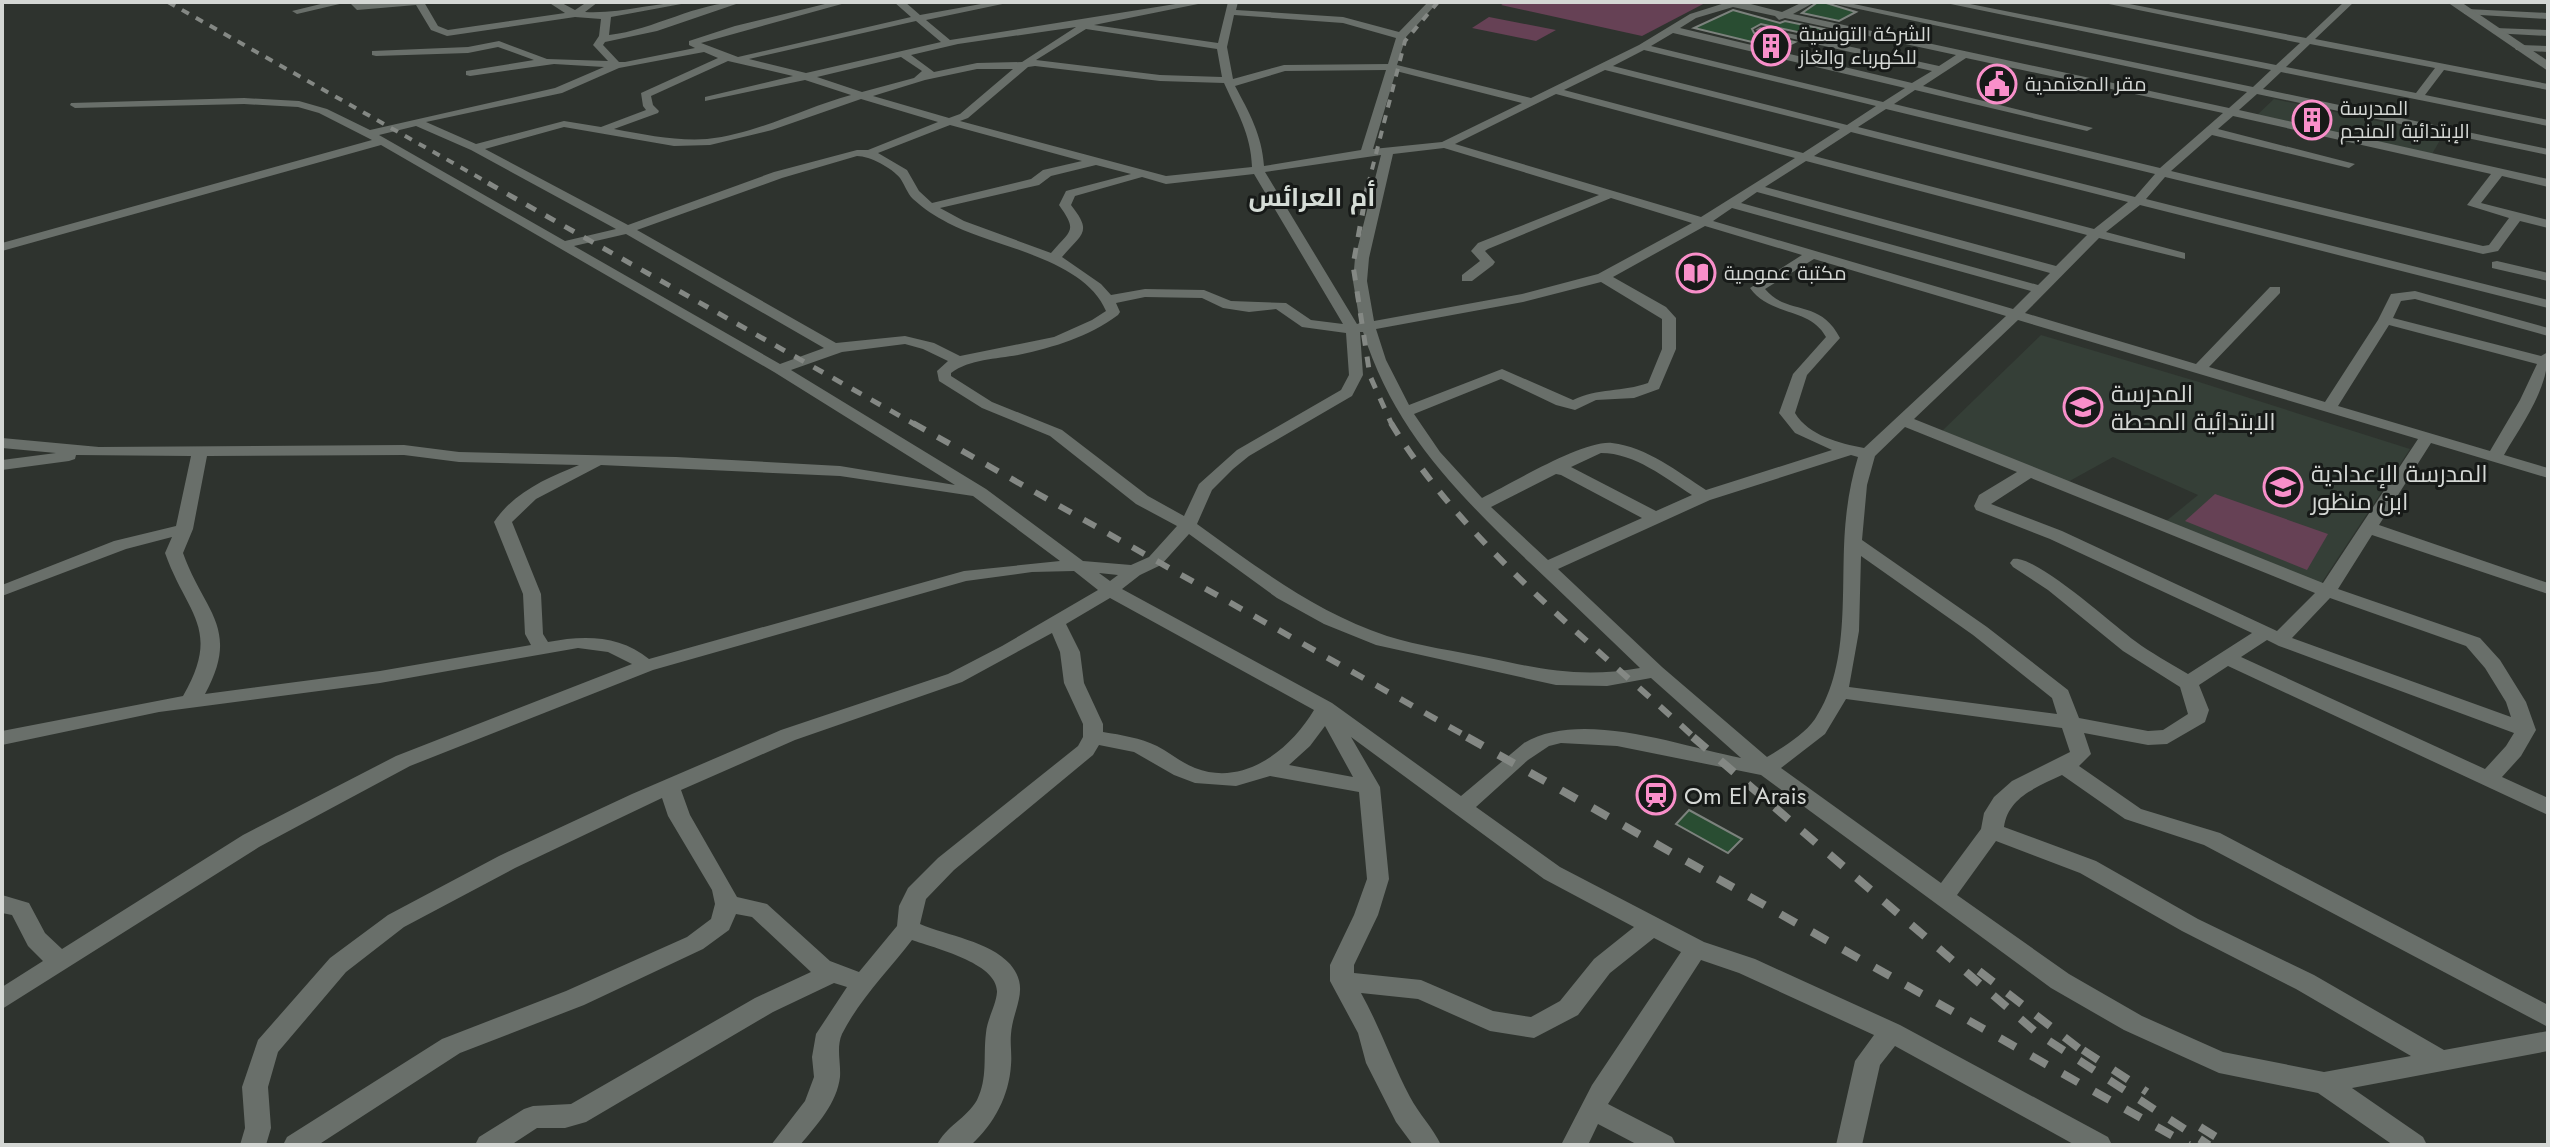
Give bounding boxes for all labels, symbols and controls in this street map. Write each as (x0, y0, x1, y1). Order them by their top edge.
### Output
place label: الشركة التونسية للكهرباء والغاز (1798, 20, 1931, 72)
building icon: الشركة التونسية للكهرباء والغاز (1750, 25, 1792, 67)
public building icon: مقر المعتمدية (1976, 63, 2018, 105)
place label: مقر المعتمدية (2025, 70, 2147, 99)
place label: المدرسة الإبتدائية المنجم (2340, 94, 2470, 146)
building icon: المدرسة الإبتدائية المنجم (2291, 99, 2333, 141)
district label: أم العرائس (1248, 178, 1376, 216)
library icon: مكتبة عمومية (1675, 252, 1717, 294)
place label: مكتبة عمومية (1724, 259, 1847, 288)
place label: المدرسة الابتدائية المحطة (2111, 376, 2276, 439)
school or university icon: المدرسة الابتدائية المحطة (2062, 386, 2104, 428)
place label: المدرسة الإعدادية ابن منظور (2309, 456, 2488, 519)
school or university icon: المدرسة الإعدادية ابن منظور (2262, 466, 2304, 508)
station icon: Om El Arais (1635, 774, 1677, 816)
place label: Om El Arais (1684, 778, 1806, 813)

